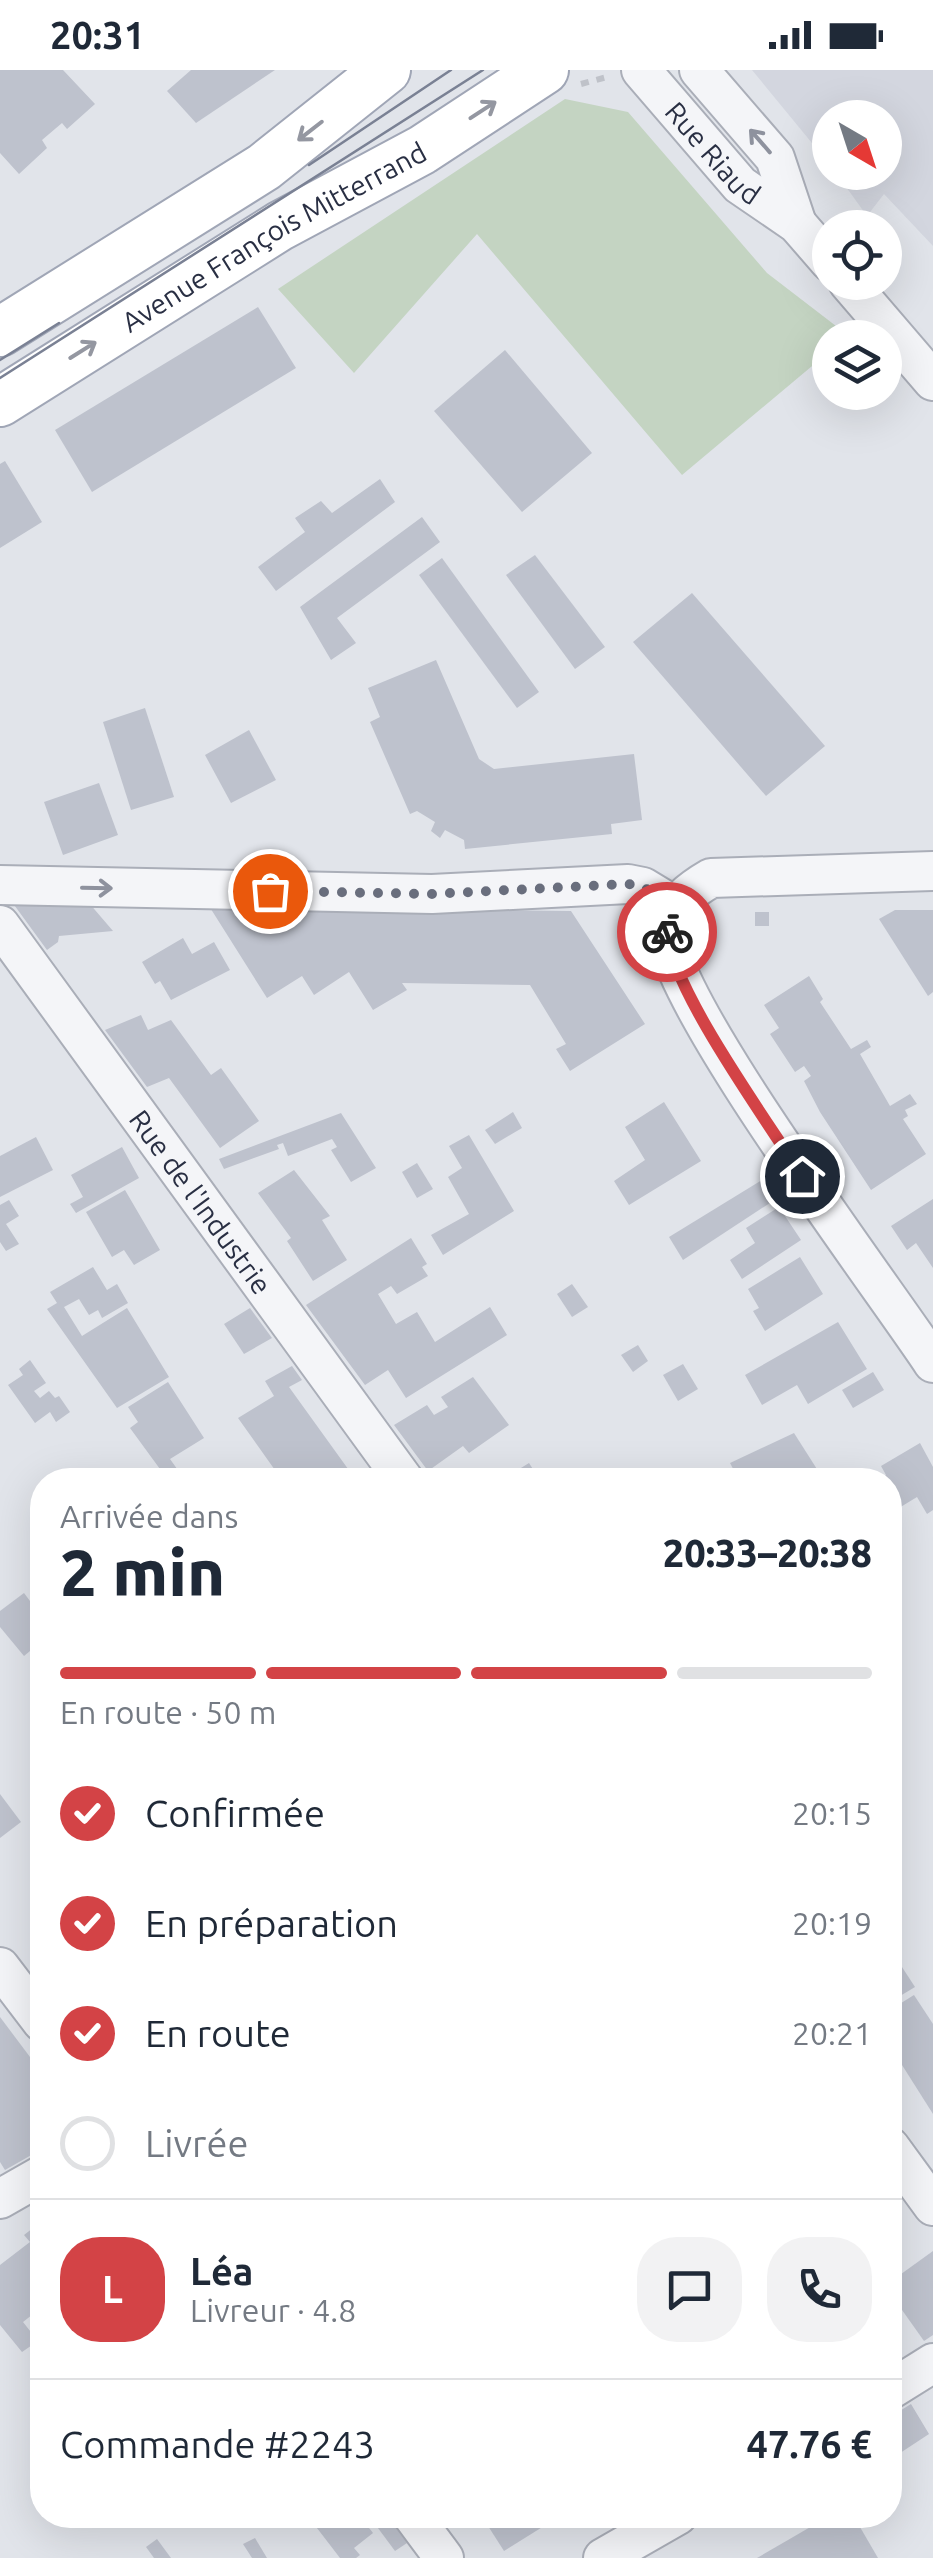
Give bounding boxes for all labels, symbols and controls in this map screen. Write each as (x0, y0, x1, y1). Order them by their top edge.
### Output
text: 20:31 (50, 14, 145, 56)
street label: Rue Riaud (660, 95, 766, 210)
one-way arrow (469, 100, 497, 121)
north arrow (812, 100, 902, 190)
map controls (812, 100, 902, 410)
one-way arrow (297, 120, 323, 142)
one-way arrow (749, 128, 771, 154)
street label: Avenue François Mitterrand (116, 135, 431, 337)
button: locate (812, 210, 902, 300)
button: layers (812, 320, 902, 410)
one-way arrow (68, 340, 96, 360)
pin (228, 849, 313, 934)
icon: bag (243, 864, 298, 919)
one-way arrow (81, 878, 113, 897)
courier (617, 882, 717, 982)
icon: bike (640, 905, 695, 960)
street label: Rue de l'Industrie (124, 1104, 278, 1299)
pin (760, 1134, 845, 1219)
icon: home (775, 1149, 830, 1204)
text: Arrivée dans (60, 1498, 238, 1534)
text: 20:33–20:38 (663, 1532, 872, 1574)
text: 2 min (60, 1535, 225, 1608)
text: En route · 50 m (60, 1694, 276, 1730)
icon: check (60, 1786, 115, 1841)
text: Confirmée (145, 1792, 325, 1834)
text: 20:15 (792, 1795, 872, 1831)
icon: check (60, 1896, 115, 1951)
text: En préparation (145, 1902, 398, 1944)
text: 20:19 (792, 1905, 872, 1941)
icon: check (60, 2006, 115, 2061)
text: En route (145, 2012, 291, 2054)
text: 20:21 (792, 2015, 872, 2051)
text: Livrée (145, 2122, 248, 2164)
button: chat (637, 2237, 742, 2342)
button: phone (767, 2237, 872, 2342)
text: Léa (190, 2250, 253, 2292)
text: L (102, 2268, 123, 2310)
text: Livreur · 4.8 (190, 2292, 356, 2328)
text: Commande #2243 (60, 2423, 375, 2465)
text: 47.76 € (746, 2423, 872, 2465)

